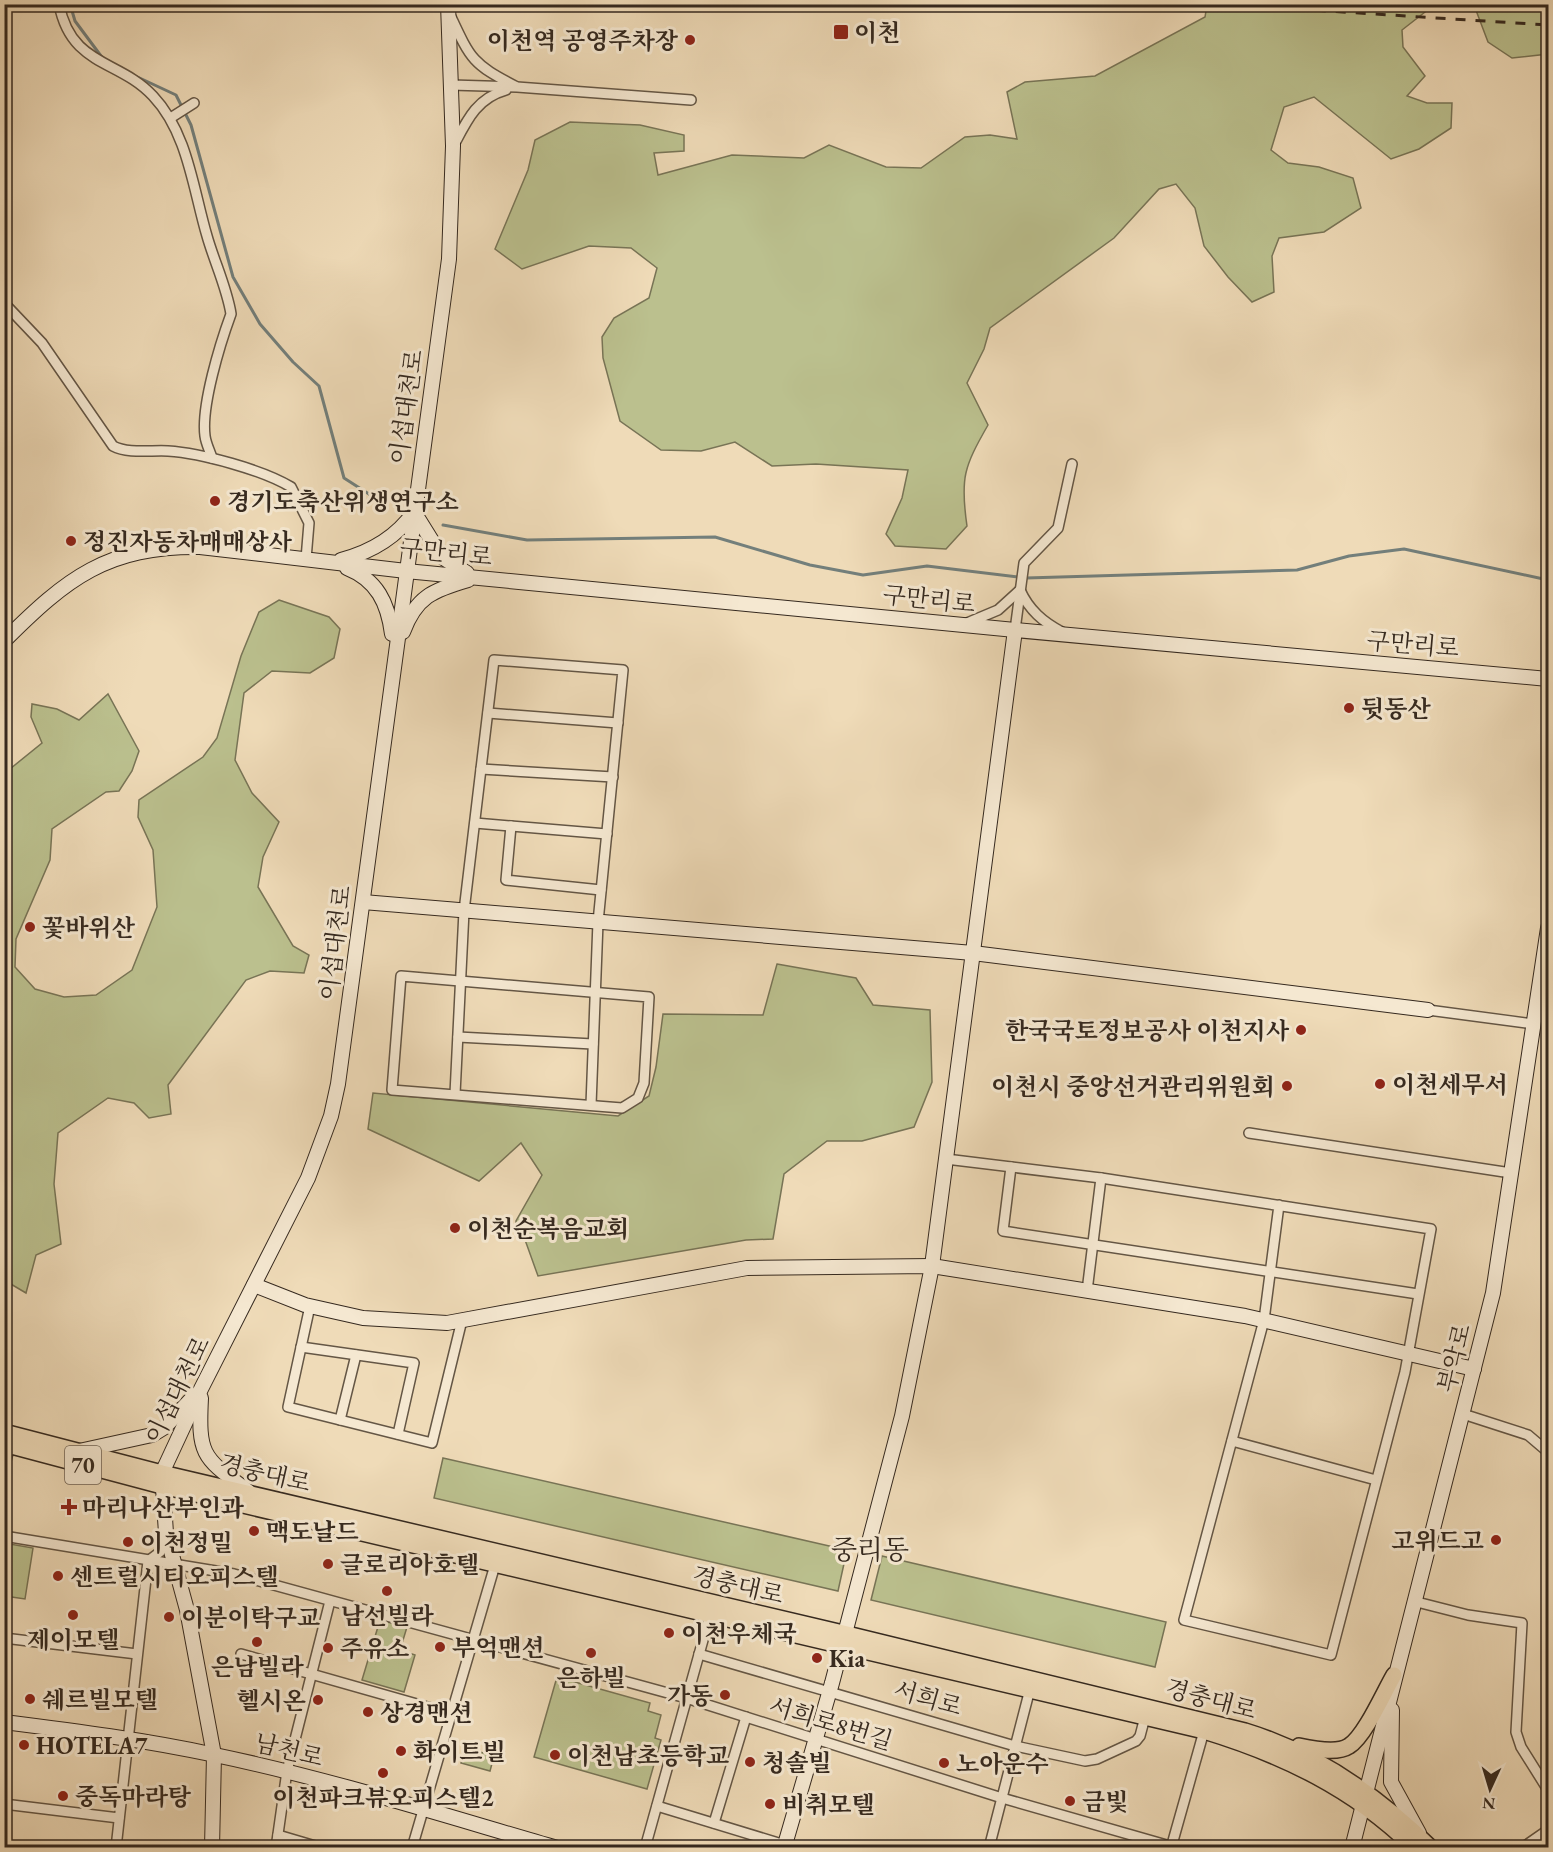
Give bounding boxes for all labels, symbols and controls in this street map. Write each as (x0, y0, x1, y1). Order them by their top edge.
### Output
place label: 이천 (854, 17, 900, 48)
marker: 이천 (832, 23, 850, 41)
place label: 이천역 공영주차장 (487, 25, 679, 56)
marker: 이천역 공영주차장 (683, 33, 697, 47)
street label: 이섭대천로 (383, 347, 429, 467)
place label: 경기도축산위생연구소 (227, 486, 459, 517)
marker: 경기도축산위생연구소 (208, 494, 222, 508)
place label: 정진자동차매매상사 (83, 526, 292, 557)
street label: 구만리로 (398, 532, 494, 572)
marker: 정진자동차매매상사 (64, 534, 78, 548)
street label: 구만리로 (881, 579, 977, 619)
street label: 구만리로 (1365, 625, 1461, 663)
place label: 뒷동산 (1361, 693, 1431, 724)
marker: 뒷동산 (1342, 701, 1356, 715)
street label: 이섭대천로 (313, 884, 357, 1002)
place label: 꽃바위산 (42, 912, 136, 943)
marker: 꽃바위산 (23, 920, 37, 934)
place label: 한국국토정보공사 이천지사 (1005, 1015, 1290, 1046)
marker: 한국국토정보공사 이천지사 (1294, 1023, 1308, 1037)
place label: 이천세무서 (1392, 1069, 1508, 1100)
place label: 이천시 중앙선거관리위원회 (991, 1071, 1275, 1102)
marker: 이천세무서 (1373, 1077, 1387, 1091)
marker: 이천시 중앙선거관리위원회 (1280, 1079, 1294, 1093)
place label: 이천순복음교회 (467, 1213, 629, 1244)
marker: 이천순복음교회 (448, 1221, 462, 1235)
street label: 부악로 (1431, 1321, 1477, 1395)
street label: 이섭대천로 (138, 1331, 216, 1449)
road number: 70 (65, 1446, 101, 1484)
street label: 경충대로 (216, 1447, 314, 1499)
place label: 마리나산부인과 (82, 1492, 244, 1523)
marker: 마리나산부인과 (60, 1498, 78, 1516)
place label: 맥도날드 (266, 1516, 359, 1547)
marker: 맥도날드 (247, 1524, 261, 1538)
place label: 고위드고 (1391, 1525, 1484, 1556)
place label: 이천정밀 (140, 1527, 233, 1558)
district label: 중리동 (831, 1532, 909, 1567)
marker: 고위드고 (1489, 1533, 1503, 1547)
marker: 이천정밀 (121, 1535, 135, 1549)
place label: 글로리아호텔 (340, 1549, 479, 1580)
marker: 글로리아호텔 (321, 1557, 335, 1571)
street label: 경충대로 (689, 1559, 787, 1611)
place label: 센트럴시티오피스텔 (70, 1561, 279, 1592)
marker: 센트럴시티오피스텔 (51, 1569, 65, 1583)
marker: 남선빌라 (380, 1584, 394, 1598)
place label: 남선빌라 (341, 1600, 434, 1631)
place label: 이분이탁구교 (181, 1602, 320, 1633)
marker: 제이모텔 (66, 1608, 80, 1622)
marker: 이분이탁구교 (162, 1610, 176, 1624)
place label: 이천우체국 (681, 1618, 797, 1649)
place label: 제이모텔 (27, 1624, 119, 1655)
marker: 이천우체국 (662, 1626, 676, 1640)
place label: 부억맨션 (452, 1632, 545, 1663)
place label: 주유소 (340, 1633, 410, 1664)
marker: 은남빌라 (250, 1635, 264, 1649)
marker: 부억맨션 (433, 1640, 447, 1654)
marker: 주유소 (321, 1641, 335, 1655)
place label: Kia (829, 1643, 865, 1674)
marker: 은하빌 (584, 1646, 598, 1660)
place label: 은남빌라 (211, 1651, 304, 1682)
marker: Kia (810, 1651, 824, 1665)
place label: 은하빌 (556, 1662, 626, 1693)
street label: 경충대로 (1162, 1672, 1260, 1726)
street label: 서희로 (890, 1674, 966, 1722)
place label: 가동 (667, 1680, 713, 1711)
place label: 쉐르빌모텔 (42, 1684, 158, 1715)
place label: 헬시온 (236, 1685, 306, 1716)
marker: 가동 (718, 1688, 732, 1702)
street label: 서희로8번길 (766, 1690, 896, 1756)
marker: 쉐르빌모텔 (23, 1692, 37, 1706)
marker: 헬시온 (311, 1693, 325, 1707)
place label: 상경맨션 (380, 1697, 473, 1728)
marker: 상경맨션 (361, 1705, 375, 1719)
street label: 남천로 (252, 1727, 326, 1773)
place label: HOTELA7 (36, 1730, 148, 1761)
place label: 화이트빌 (413, 1736, 506, 1767)
marker: HOTELA7 (17, 1738, 31, 1752)
place label: 이천남초등학교 (567, 1740, 729, 1771)
marker: 화이트빌 (394, 1744, 408, 1758)
place label: 청솔빌 (762, 1747, 832, 1778)
marker: 이천남초등학교 (548, 1748, 562, 1762)
place label: 노아운수 (956, 1748, 1049, 1779)
marker: 청솔빌 (743, 1755, 757, 1769)
marker: 노아운수 (937, 1756, 951, 1770)
north arrow (1460, 1759, 1520, 1819)
marker: 이천파크뷰오피스텔2 (376, 1766, 390, 1780)
place label: 중독마라탕 (75, 1781, 192, 1812)
place label: 이천파크뷰오피스텔2 (272, 1782, 494, 1813)
place label: 금빛 (1082, 1786, 1128, 1817)
marker: 중독마라탕 (56, 1789, 70, 1803)
place label: 비취모텔 (782, 1789, 875, 1820)
text: N (1482, 1793, 1496, 1814)
marker: 금빛 (1063, 1794, 1077, 1808)
marker: 비취모텔 (763, 1797, 777, 1811)

